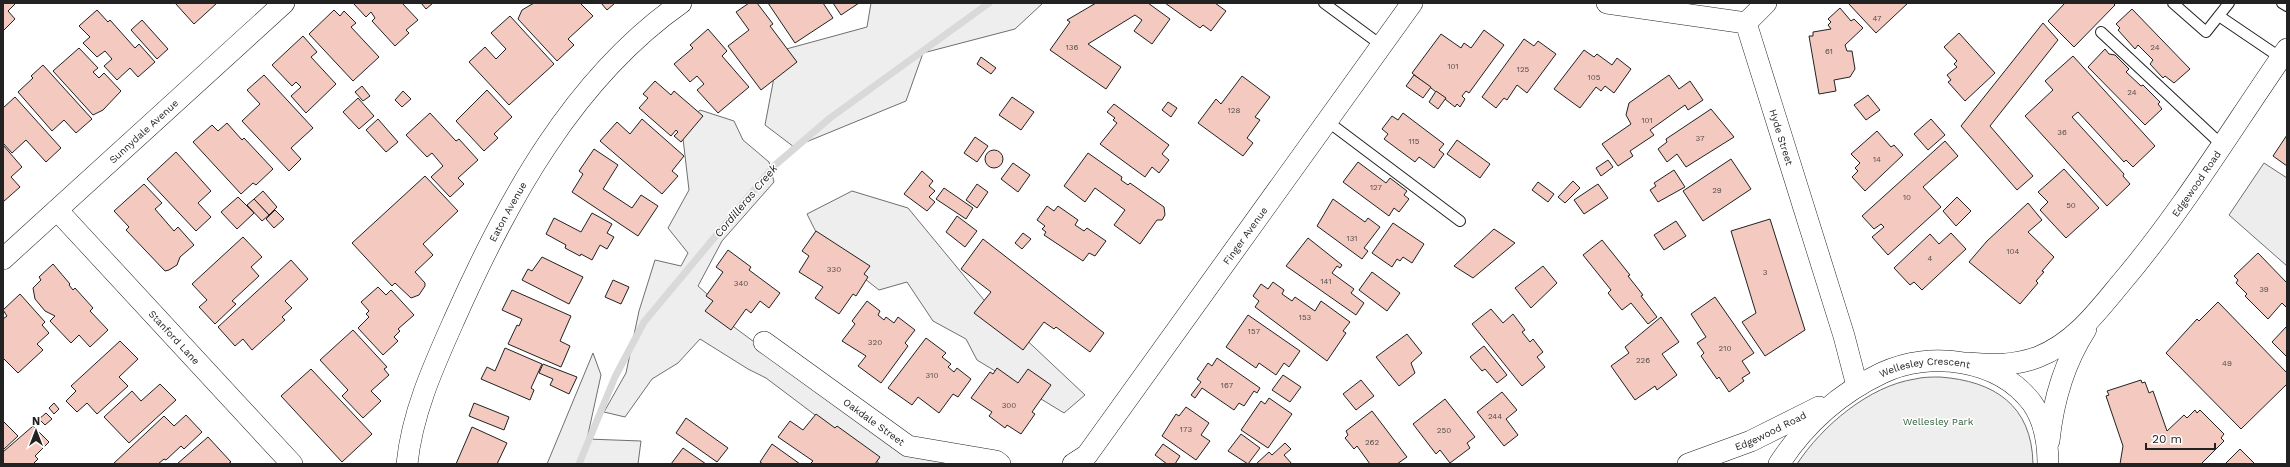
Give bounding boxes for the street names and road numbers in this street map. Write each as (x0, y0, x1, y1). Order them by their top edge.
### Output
street label: Sunnydale Avenue (107, 97, 180, 165)
street label: Hyde Street (1768, 108, 1796, 167)
street label: Edgewood Road (2169, 148, 2223, 219)
street label: Eaton Avenue (487, 179, 528, 243)
street label: Finger Avenue (1220, 204, 1269, 266)
street label: Stanford Lane (147, 308, 202, 366)
street label: Wellesley Crescent (1877, 355, 1972, 379)
street label: Oakdale Street (841, 396, 908, 448)
street label: Edgewood Road (1733, 409, 1808, 452)

